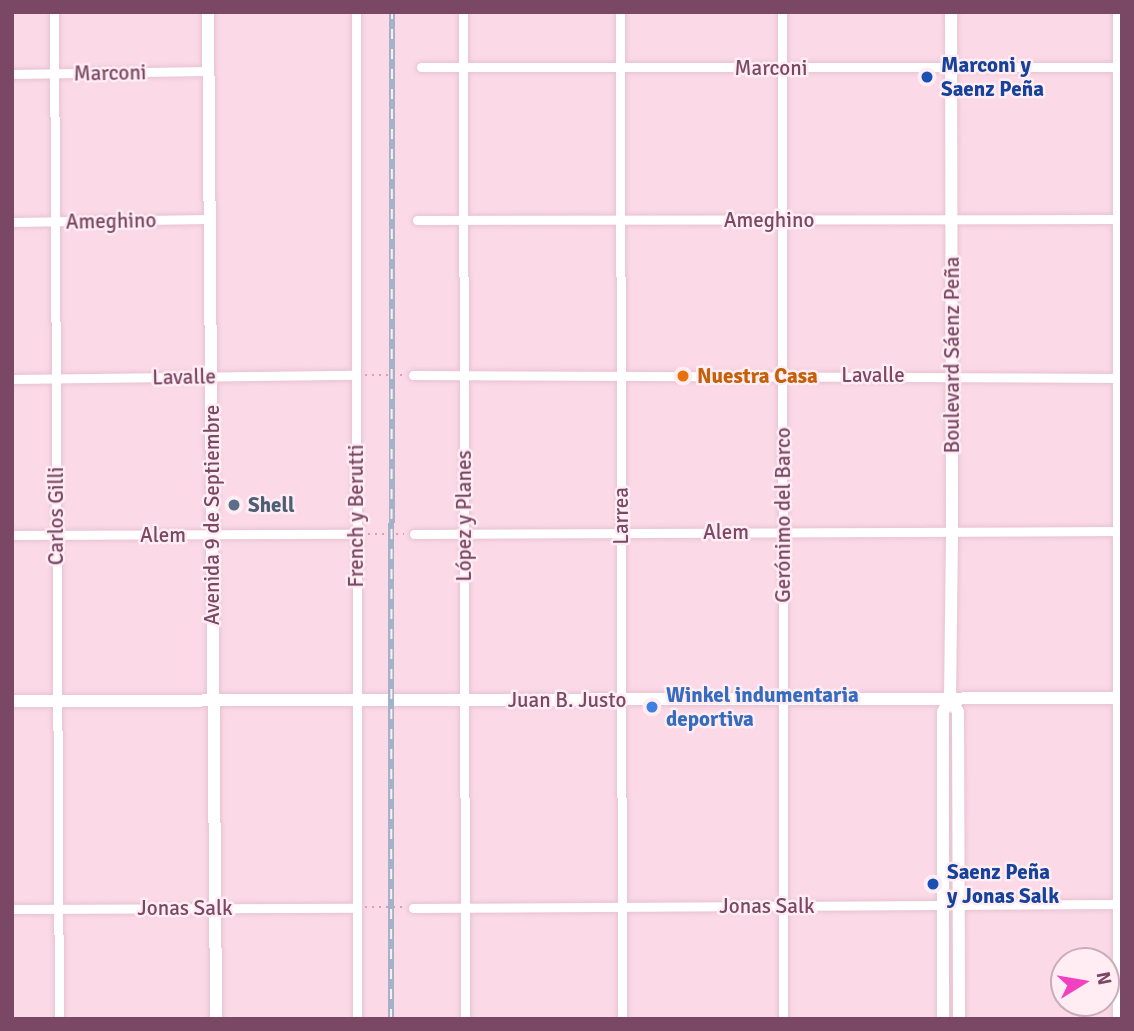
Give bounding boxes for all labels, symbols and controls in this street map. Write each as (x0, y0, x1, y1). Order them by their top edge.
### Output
place label: Marconi y Saenz Peña (941, 52, 1044, 102)
street label: Marconi (735, 55, 807, 81)
street label: Marconi (73, 60, 147, 86)
marker: Marconi y Saenz Peña (919, 69, 935, 85)
street label: Ameghino (724, 207, 814, 233)
street label: Ameghino (65, 208, 157, 234)
street label: Boulevard Sáenz Peña (939, 257, 965, 453)
street label: Lavalle (841, 362, 905, 388)
place label: Nuestra Casa (697, 363, 818, 389)
street label: Lavalle (152, 364, 216, 390)
marker: Nuestra Casa (675, 368, 691, 384)
street label: Avenida 9 de Septiembre (199, 405, 225, 625)
street label: Gerónimo del Barco (770, 427, 796, 603)
street label: French y Berutti (343, 444, 369, 588)
street label: López y Planes (451, 450, 477, 582)
street label: Carlos Gilli (43, 467, 69, 565)
street label: Larrea (608, 487, 634, 545)
place label: Shell (248, 492, 294, 518)
marker: Shell (226, 497, 242, 513)
street label: Alem (703, 519, 749, 545)
street label: Alem (140, 522, 186, 548)
place label: Winkel indumentaria deportiva (666, 682, 859, 732)
street label: Juan B. Justo (508, 687, 626, 713)
marker: Winkel indumentaria deportiva (644, 699, 660, 715)
place label: Saenz Peña y Jonas Salk (947, 859, 1059, 909)
marker: Saenz Peña y Jonas Salk (925, 876, 941, 892)
street label: Jonas Salk (719, 893, 815, 919)
street label: Jonas Salk (137, 895, 233, 921)
north arrow (1050, 947, 1120, 1017)
text: N (1091, 970, 1117, 987)

